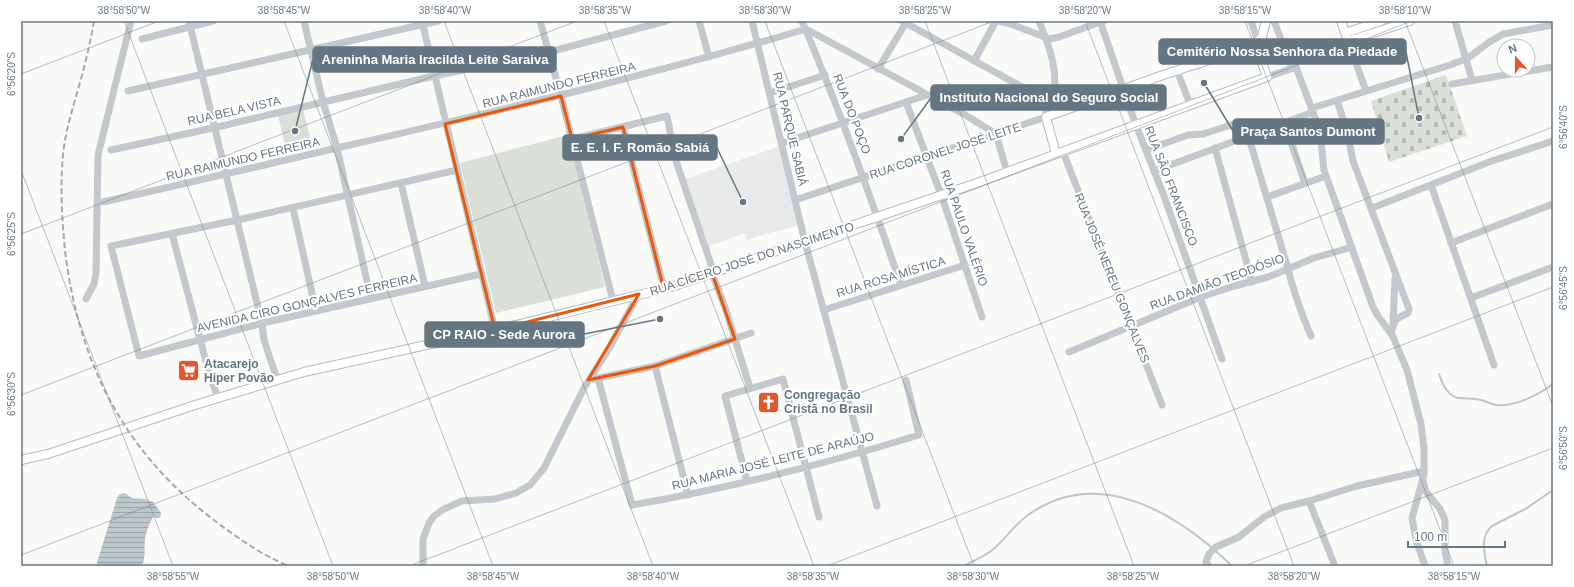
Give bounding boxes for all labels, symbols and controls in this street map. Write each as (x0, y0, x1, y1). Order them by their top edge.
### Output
text: 38°58'50"W (98, 5, 151, 16)
text: 38°58'45"W (258, 5, 311, 16)
text: 38°58'40"W (419, 5, 472, 16)
text: 38°58'35"W (579, 5, 632, 16)
text: 38°58'30"W (739, 5, 792, 16)
text: 38°58'25"W (899, 5, 952, 16)
text: 38°58'20"W (1059, 5, 1112, 16)
text: 38°58'15"W (1219, 5, 1272, 16)
text: 38°58'10"W (1379, 5, 1432, 16)
north arrow (1496, 38, 1536, 78)
callout: Cemitério Nossa Senhora da Piedade (1159, 39, 1406, 64)
text: N (1507, 42, 1518, 56)
text: Cemitério Nossa Senhora da Piedade (1167, 44, 1397, 59)
callout: Areninha Maria Iracilda Leite Saraiva (313, 47, 556, 72)
text: 6°56'20"S (6, 52, 17, 96)
text: Areninha Maria Iracilda Leite Saraiva (322, 52, 549, 67)
street label: RUA RAIMUNDO FERREIRA (481, 59, 637, 111)
street label: RUA PARQUE SABIÁ (770, 70, 811, 187)
street label: RUA DO POÇO (830, 72, 874, 156)
callout: Instituto Nacional do Seguro Social (931, 85, 1166, 110)
text: Instituto Nacional do Seguro Social (940, 90, 1158, 105)
street label: RUA BELA VISTA (186, 93, 282, 129)
text: 6°56'40"S (1558, 105, 1569, 149)
street label: RUA CORONEL JOSÉ LEITE (867, 119, 1022, 182)
callout: Praça Santos Dumont (1233, 119, 1384, 144)
street label: RUA SÃO FRANCISCO (1142, 124, 1200, 248)
text: Praça Santos Dumont (1240, 124, 1376, 139)
street label: RUA RAIMUNDO FERREIRA (165, 134, 321, 184)
callout: E. E. I. F. Romão Sabiá (563, 135, 717, 160)
text: E. E. I. F. Romão Sabiá (571, 140, 710, 155)
street label: RUA PAULO VALÉRIO (937, 168, 991, 288)
street label: RUA JOSÉ NEREU GONÇALVES (1071, 191, 1153, 365)
text: 6°56'25"S (6, 212, 17, 256)
street label: RUA CÍCERO JOSÉ DO NASCIMENTO (648, 218, 856, 299)
street label: RUA DAMIÃO TEODÓSIO (1148, 250, 1286, 313)
street label: RUA ROSA MÍSTICA (834, 253, 947, 300)
text: 6°56'45"S (1558, 266, 1569, 310)
street label: AVENIDA CIRO GONÇALVES FERREIRA (196, 271, 418, 335)
callout: CP RAIO - Sede Aurora (425, 322, 584, 347)
text: CP RAIO - Sede Aurora (433, 327, 576, 342)
place label: Atacarejo Hiper Povão (204, 357, 274, 385)
supermarket icon: Atacarejo Hiper Povão (176, 358, 202, 384)
text: 6°56'30"S (6, 372, 17, 416)
place label: Congregação Cristã no Brasil (784, 388, 873, 416)
church icon: Congregação Cristã no Brasil (756, 389, 782, 415)
text: 6°56'50"S (1558, 426, 1569, 470)
street label: RUA MARIA JOSÉ LEITE DE ARAÚJO (670, 428, 876, 493)
scale bar (1408, 523, 1505, 549)
text: 100 m (1414, 530, 1447, 544)
text: 38°58'55"W (147, 571, 200, 582)
text: 38°58'50"W (307, 571, 360, 582)
text: 38°58'45"W (467, 571, 520, 582)
text: 38°58'40"W (627, 571, 680, 582)
text: 38°58'35"W (787, 571, 840, 582)
text: 38°58'30"W (947, 571, 1000, 582)
text: 38°58'25"W (1107, 571, 1160, 582)
text: 38°58'20"W (1268, 571, 1321, 582)
text: 38°58'15"W (1428, 571, 1481, 582)

